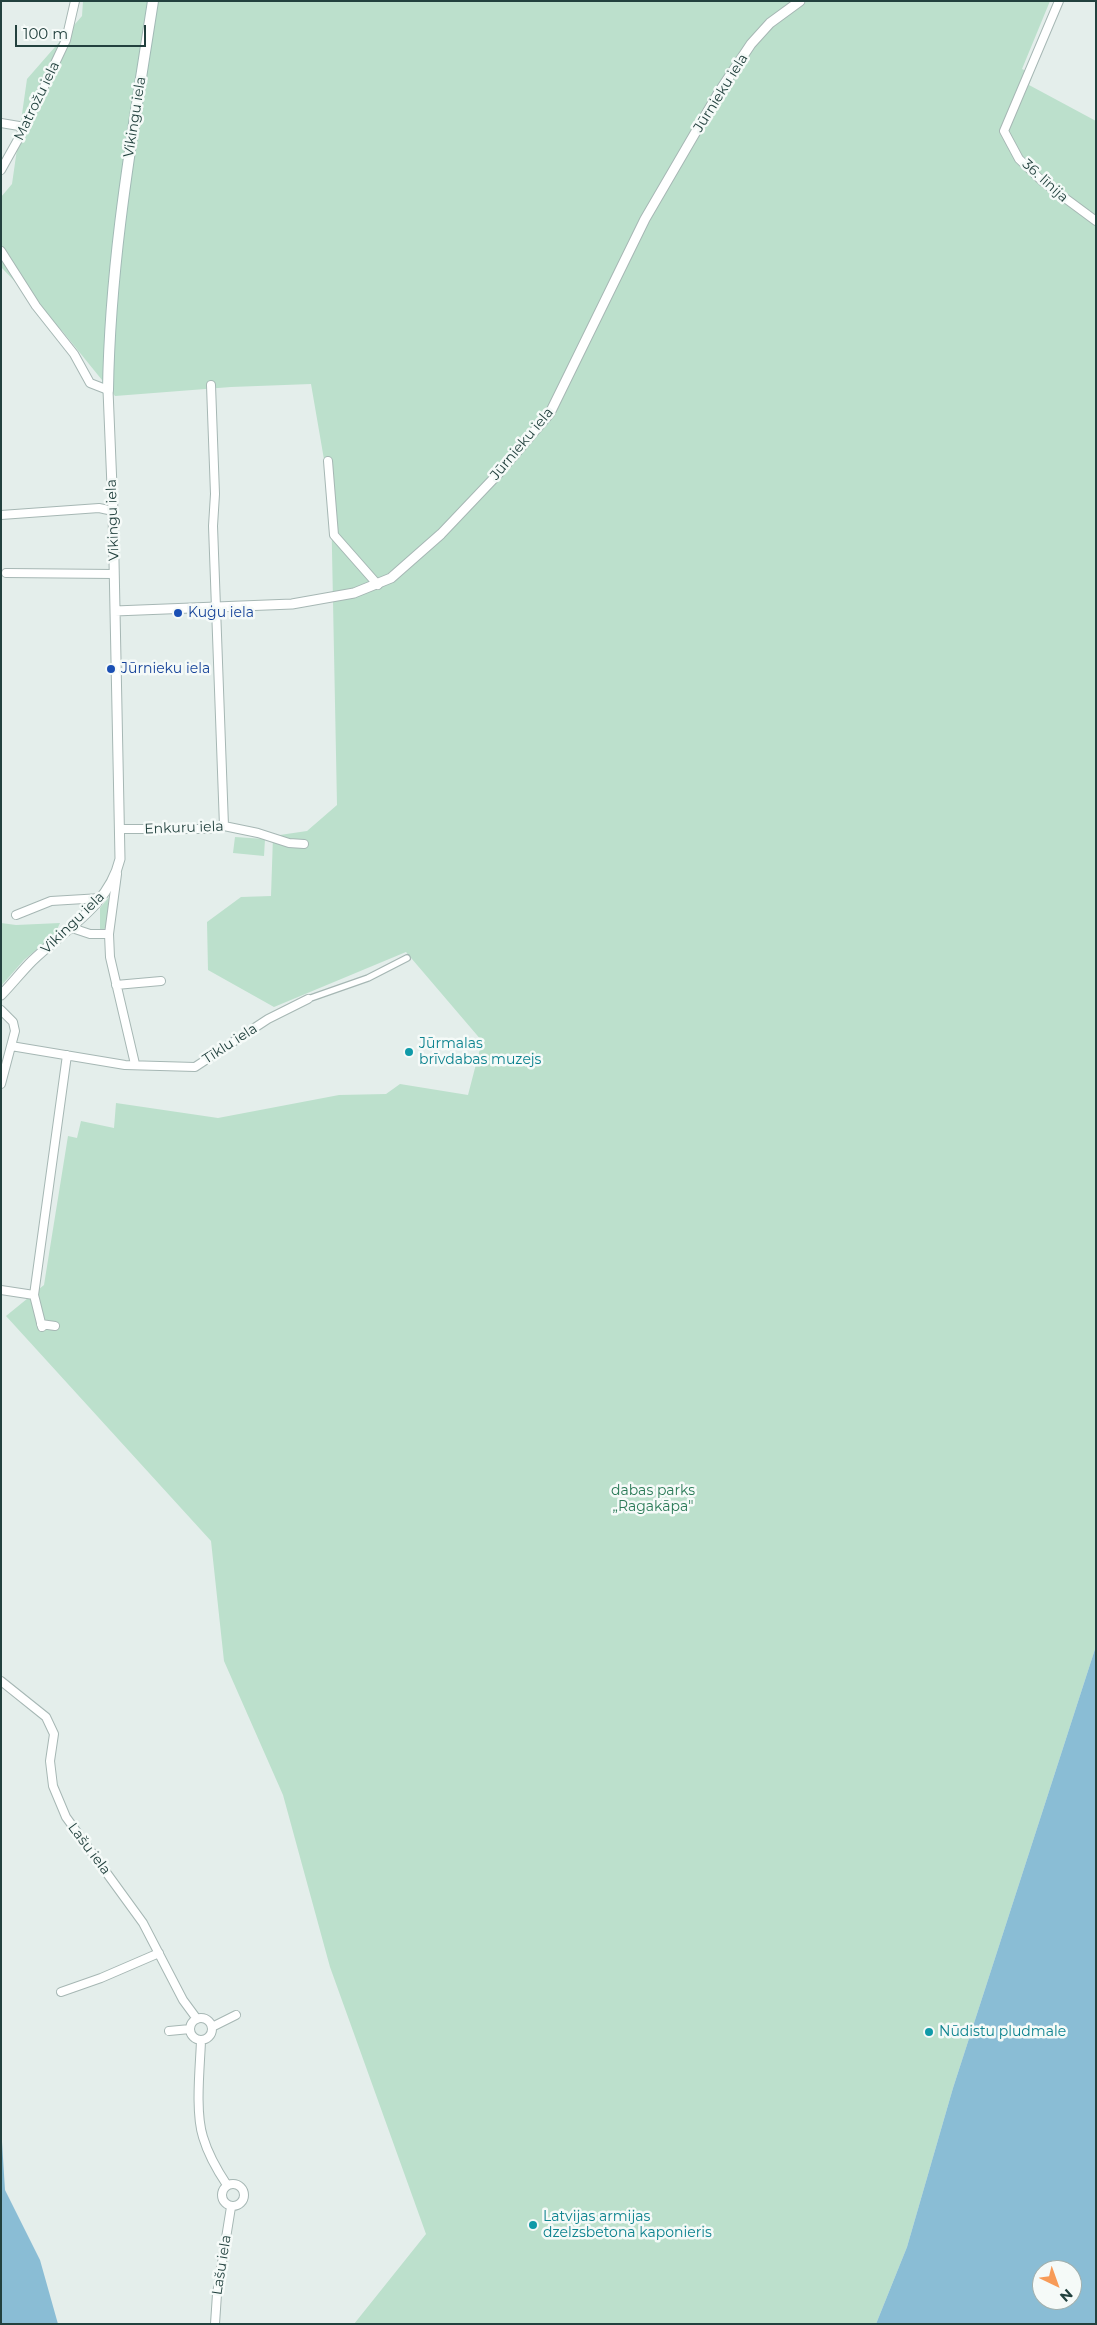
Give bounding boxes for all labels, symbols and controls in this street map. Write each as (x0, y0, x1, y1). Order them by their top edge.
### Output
scale bar (18, 15, 149, 47)
text: 100 m (23, 24, 68, 43)
street label: Jūrnieku iela (690, 51, 752, 135)
street label: Matrožu iela (11, 59, 63, 143)
street label: Vikingu iela (120, 75, 150, 159)
street label: 36. līnija (1019, 156, 1071, 206)
street label: Jūrnieku iela (487, 404, 557, 484)
street label: Vikingu iela (103, 479, 123, 561)
place label: Kuģu iela (188, 605, 254, 621)
marker: Kuģu iela (172, 607, 184, 619)
place label: Jūrnieku iela (121, 661, 210, 677)
marker: Jūrnieku iela (105, 663, 117, 675)
street label: Enkuru iela (144, 818, 224, 838)
street label: Vikingu iela (38, 889, 108, 957)
street label: Tīklu iela (200, 1020, 260, 1068)
place label: Jūrmalas brīvdabas muzejs (419, 1036, 541, 1068)
marker: Jūrmalas brīvdabas muzejs (403, 1046, 415, 1058)
park label: dabas parks „Ragakāpa" (611, 1483, 695, 1515)
street label: Lašu iela (64, 1820, 114, 1878)
place label: Nūdistu pludmale (939, 2024, 1066, 2040)
marker: Nūdistu pludmale (923, 2026, 935, 2038)
place label: Latvijas armijas dzelzsbetona kaponieris (543, 2209, 712, 2242)
marker: Latvijas armijas dzelzsbetona kaponieris (527, 2219, 539, 2231)
street label: Lašu iela (209, 2234, 235, 2296)
north arrow (1032, 2260, 1082, 2310)
text: N (1056, 2285, 1077, 2306)

